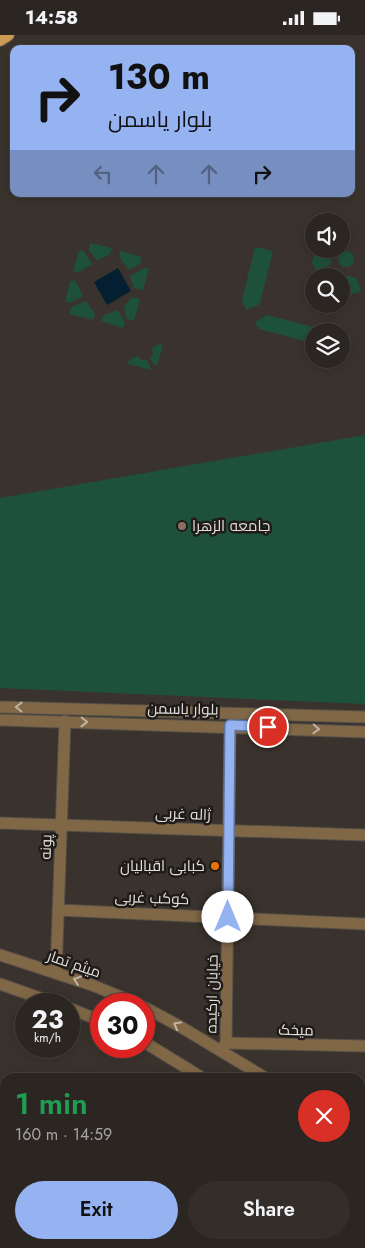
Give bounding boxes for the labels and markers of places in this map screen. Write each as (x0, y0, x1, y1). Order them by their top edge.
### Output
place label: جامعه الزهرا (192, 515, 270, 537)
marker: جامعه الزهرا (176, 520, 188, 532)
pin (247, 706, 289, 748)
place label: کبابی اقبالیان (120, 855, 205, 877)
marker: کبابی اقبالیان (209, 860, 221, 872)

